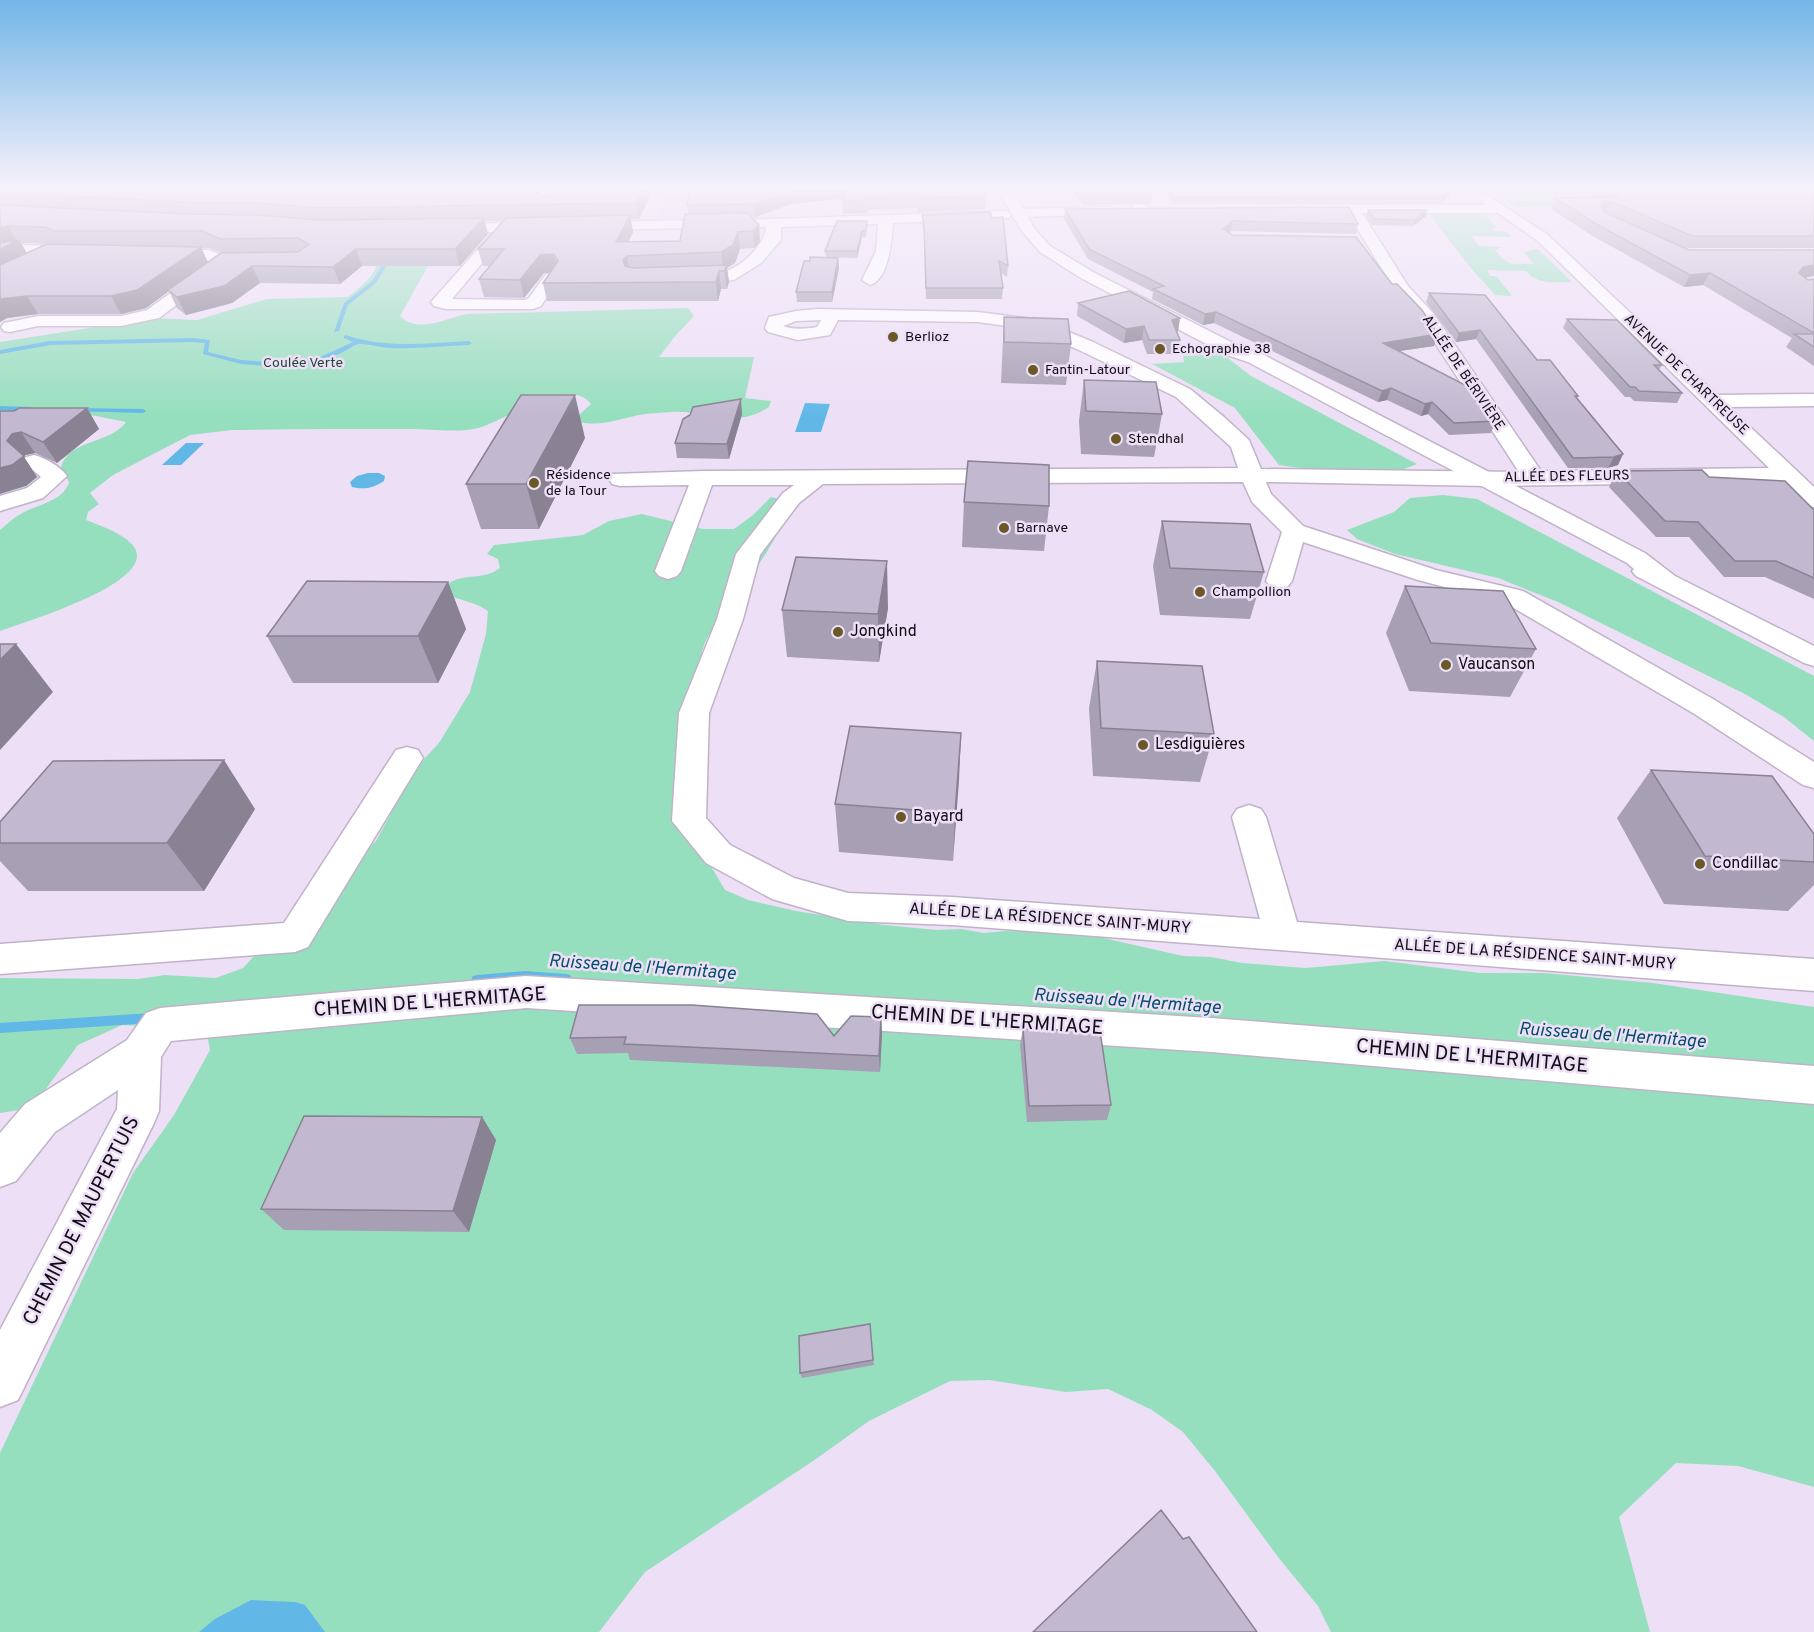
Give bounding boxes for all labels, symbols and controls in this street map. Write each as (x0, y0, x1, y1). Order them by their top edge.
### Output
street label: ALLÉE DE BÉRIVIÈRE (1418, 311, 1509, 434)
street label: AVENUE DE CHARTREUSE (1620, 311, 1752, 439)
place label: Berlioz (905, 329, 949, 346)
marker: Berlioz (886, 330, 900, 344)
place label: Echographie 38 (1172, 341, 1271, 358)
marker: Echographie 38 (1153, 342, 1167, 356)
park label: Coulée Verte (263, 355, 343, 372)
place label: Fantin-Latour (1045, 362, 1131, 379)
marker: Fantin-Latour (1026, 363, 1040, 377)
place label: Stendhal (1128, 431, 1184, 448)
marker: Stendhal (1109, 432, 1123, 446)
street label: ALLÉE DES FLEURS (1504, 466, 1630, 487)
place label: Résidence de la Tour (546, 467, 611, 500)
marker: Résidence de la Tour (527, 476, 541, 490)
place label: Barnave (1016, 520, 1068, 537)
marker: Barnave (997, 521, 1011, 535)
place label: Champollion (1212, 584, 1291, 601)
marker: Champollion (1193, 585, 1207, 599)
place label: Jongkind (850, 622, 917, 642)
marker: Jongkind (831, 625, 845, 639)
place label: Vaucanson (1458, 655, 1535, 675)
marker: Vaucanson (1439, 658, 1453, 672)
place label: Lesdiguières (1155, 735, 1245, 755)
marker: Lesdiguières (1136, 738, 1150, 752)
place label: Bayard (913, 807, 964, 827)
marker: Bayard (894, 810, 908, 824)
place label: Condillac (1712, 854, 1779, 874)
marker: Condillac (1693, 857, 1707, 871)
street label: ALLÉE DE LA RÉSIDENCE SAINT-MURY (908, 897, 1192, 939)
street label: ALLÉE DE LA RÉSIDENCE SAINT-MURY (1393, 933, 1677, 975)
water label: Ruisseau de l'Hermitage (548, 950, 737, 986)
street label: CHEMIN DE L'HERMITAGE (313, 982, 547, 1024)
water label: Ruisseau de l'Hermitage (1033, 984, 1222, 1020)
street label: CHEMIN DE L'HERMITAGE (870, 1000, 1104, 1042)
water label: Ruisseau de l'Hermitage (1518, 1018, 1707, 1054)
street label: CHEMIN DE L'HERMITAGE (1355, 1034, 1589, 1080)
street label: CHEMIN DE MAUPERTUIS (18, 1112, 146, 1330)

